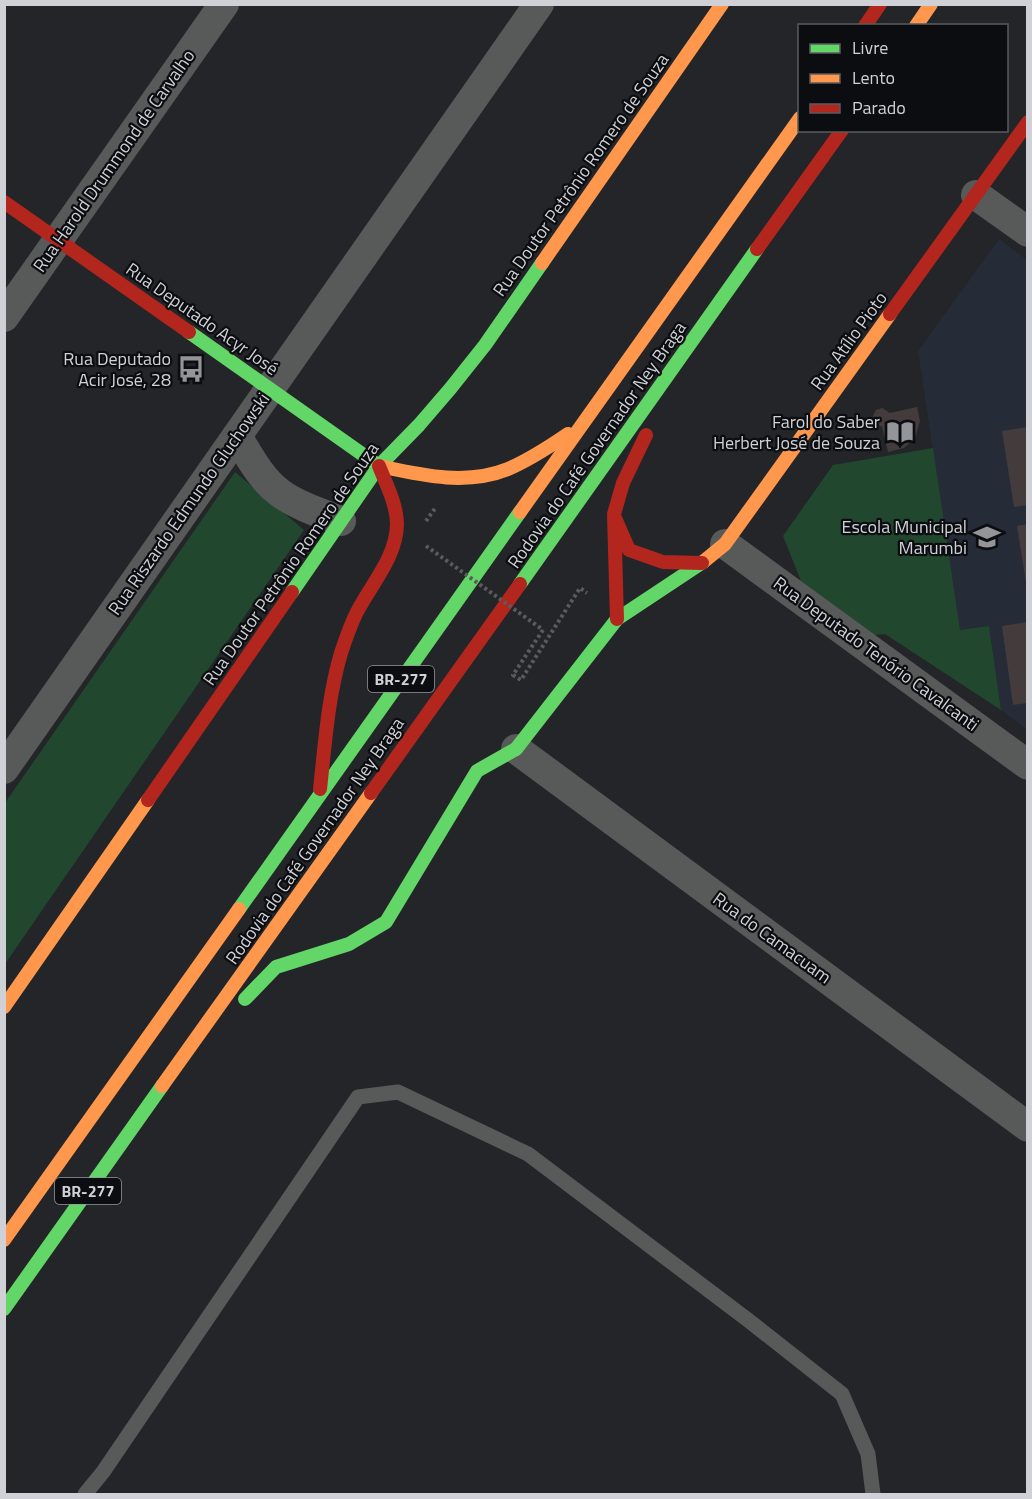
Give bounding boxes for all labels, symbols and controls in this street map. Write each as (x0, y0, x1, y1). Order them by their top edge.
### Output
legend (798, 24, 1008, 132)
text: Livre (852, 34, 888, 61)
street label: Rua Harold Drummond de Carvalho (26, 44, 201, 278)
street label: Rua Doutor Petrônio Romero de Souza (486, 48, 675, 302)
text: Lento (852, 64, 895, 91)
text: Parado (852, 94, 906, 121)
street label: Rua Deputado Acyr José (120, 256, 284, 382)
street label: Rua Atílio Pioto (804, 286, 894, 396)
street label: Rodovia do Café Governador Ney Braga (501, 316, 693, 574)
place label: Rua Deputado Acir José, 28 (63, 345, 171, 393)
bus stop icon: Rua Deputado Acir José, 28 (176, 354, 206, 384)
street label: Rua Riszardo Edmundo Gluchowski (101, 387, 276, 620)
place label: Farol do Saber Herbert José de Souza (713, 408, 880, 456)
library icon: Farol do Saber Herbert José de Souza (885, 417, 915, 447)
street label: Rua Doutor Petrônio Romero de Souza (196, 437, 385, 691)
place label: Escola Municipal Marumbi (842, 513, 967, 561)
school or university icon: Escola Municipal Marumbi (972, 522, 1002, 552)
street label: Rua Deputado Tenório Cavalcanti (768, 570, 985, 738)
road number: BR-277 (368, 666, 434, 692)
street label: Rodovia do Café Governador Ney Braga (219, 712, 411, 970)
street label: Rua do Camacuam (707, 885, 837, 990)
road number: BR-277 (55, 1178, 121, 1204)

